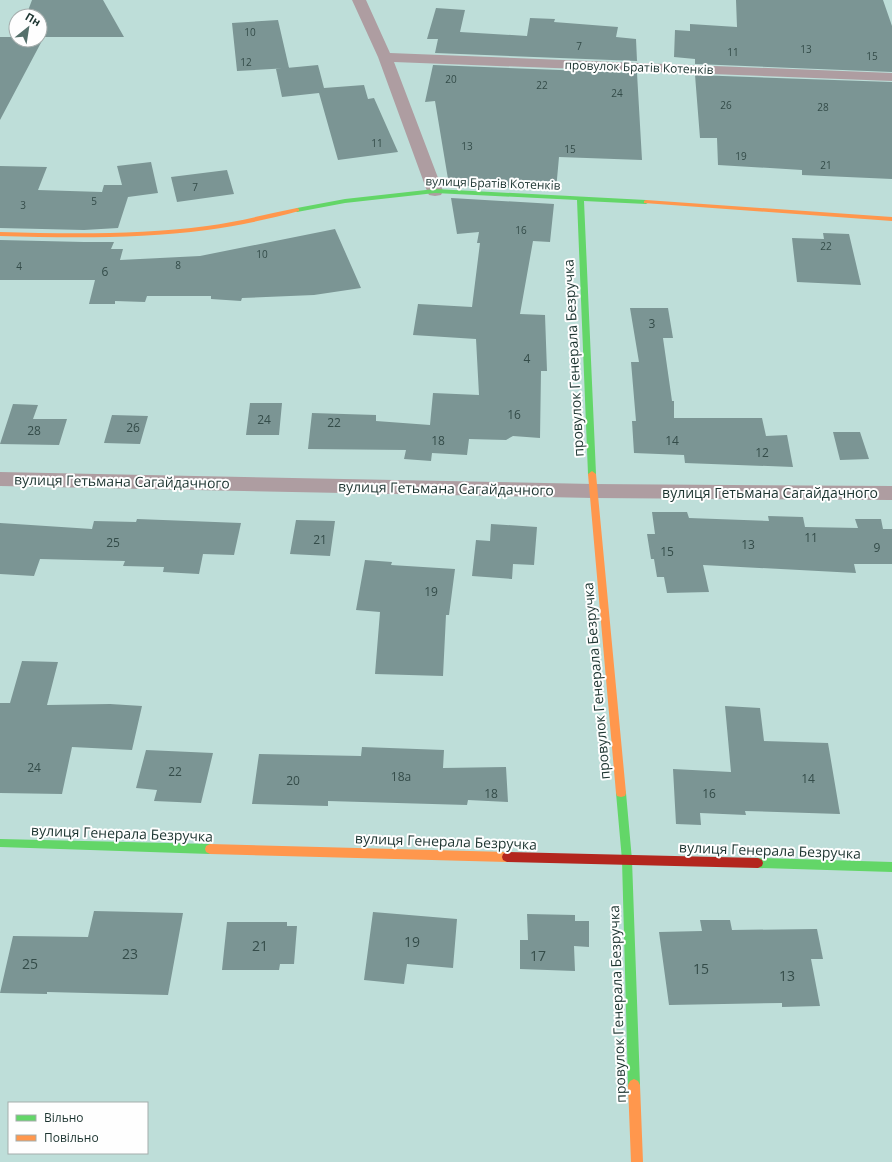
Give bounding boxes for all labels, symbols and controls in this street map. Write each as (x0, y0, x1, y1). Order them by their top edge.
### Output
north arrow (8, 8, 48, 48)
text: Пн (23, 9, 44, 29)
house number: 10 (244, 25, 256, 39)
house number: 7 (576, 39, 582, 53)
house number: 13 (800, 42, 812, 56)
house number: 11 (727, 45, 739, 59)
house number: 15 (866, 49, 878, 63)
house number: 12 (240, 55, 252, 69)
street label: провулок Братів Котенків (564, 56, 714, 78)
house number: 20 (445, 72, 457, 86)
house number: 22 (536, 78, 548, 92)
house number: 24 (611, 86, 623, 100)
house number: 26 (720, 98, 732, 112)
house number: 28 (817, 100, 829, 114)
house number: 11 (371, 136, 383, 150)
house number: 13 (461, 139, 473, 153)
house number: 15 (564, 142, 576, 156)
house number: 19 (735, 149, 747, 163)
house number: 21 (820, 158, 832, 172)
street label: вулиця Братів Котенків (425, 172, 561, 194)
house number: 7 (192, 180, 198, 194)
house number: 5 (91, 194, 97, 208)
house number: 3 (20, 198, 26, 212)
house number: 16 (515, 223, 527, 237)
house number: 22 (820, 239, 832, 253)
house number: 10 (256, 247, 268, 261)
house number: 8 (175, 258, 181, 272)
house number: 4 (16, 259, 22, 273)
street label: провулок Генерала Безручка (558, 259, 588, 457)
house number: 6 (102, 263, 109, 280)
house number: 3 (649, 315, 656, 332)
house number: 4 (524, 350, 531, 367)
house number: 16 (507, 406, 521, 423)
house number: 24 (257, 411, 271, 428)
house number: 22 (327, 414, 341, 431)
house number: 26 (126, 419, 140, 436)
house number: 28 (27, 422, 41, 439)
house number: 18 (431, 432, 445, 449)
house number: 14 (665, 432, 679, 449)
house number: 12 (755, 444, 769, 461)
street label: вулиця Гетьмана Сагайдачного (14, 470, 230, 492)
street label: вулиця Гетьмана Сагайдачного (338, 477, 554, 499)
street label: вулиця Гетьмана Сагайдачного (662, 483, 878, 502)
house number: 11 (804, 529, 818, 546)
house number: 21 (313, 531, 327, 548)
house number: 25 (106, 534, 120, 551)
house number: 13 (741, 536, 755, 553)
house number: 9 (874, 539, 881, 556)
house number: 15 (660, 543, 674, 560)
street label: провулок Генерала Безручка (578, 582, 614, 780)
house number: 19 (424, 583, 438, 600)
house number: 24 (27, 759, 41, 776)
house number: 22 (168, 763, 182, 780)
house number: 18а (391, 768, 411, 785)
house number: 14 (801, 770, 815, 787)
house number: 20 (286, 772, 300, 789)
house number: 18 (484, 785, 498, 802)
house number: 16 (702, 785, 716, 802)
street label: вулиця Генерала Безручка (31, 820, 213, 846)
street label: вулиця Генерала Безручка (355, 828, 537, 854)
street label: вулиця Генерала Безручка (679, 837, 861, 863)
street label: провулок Генерала Безручка (604, 905, 630, 1103)
house number: 19 (404, 932, 420, 951)
house number: 21 (252, 936, 268, 955)
house number: 23 (122, 944, 138, 963)
house number: 17 (530, 946, 546, 965)
house number: 25 (22, 954, 38, 973)
house number: 15 (693, 959, 709, 978)
house number: 13 (779, 966, 795, 985)
legend (8, 1102, 148, 1154)
text: Вільно (44, 1109, 84, 1126)
text: Повільно (44, 1129, 99, 1146)

